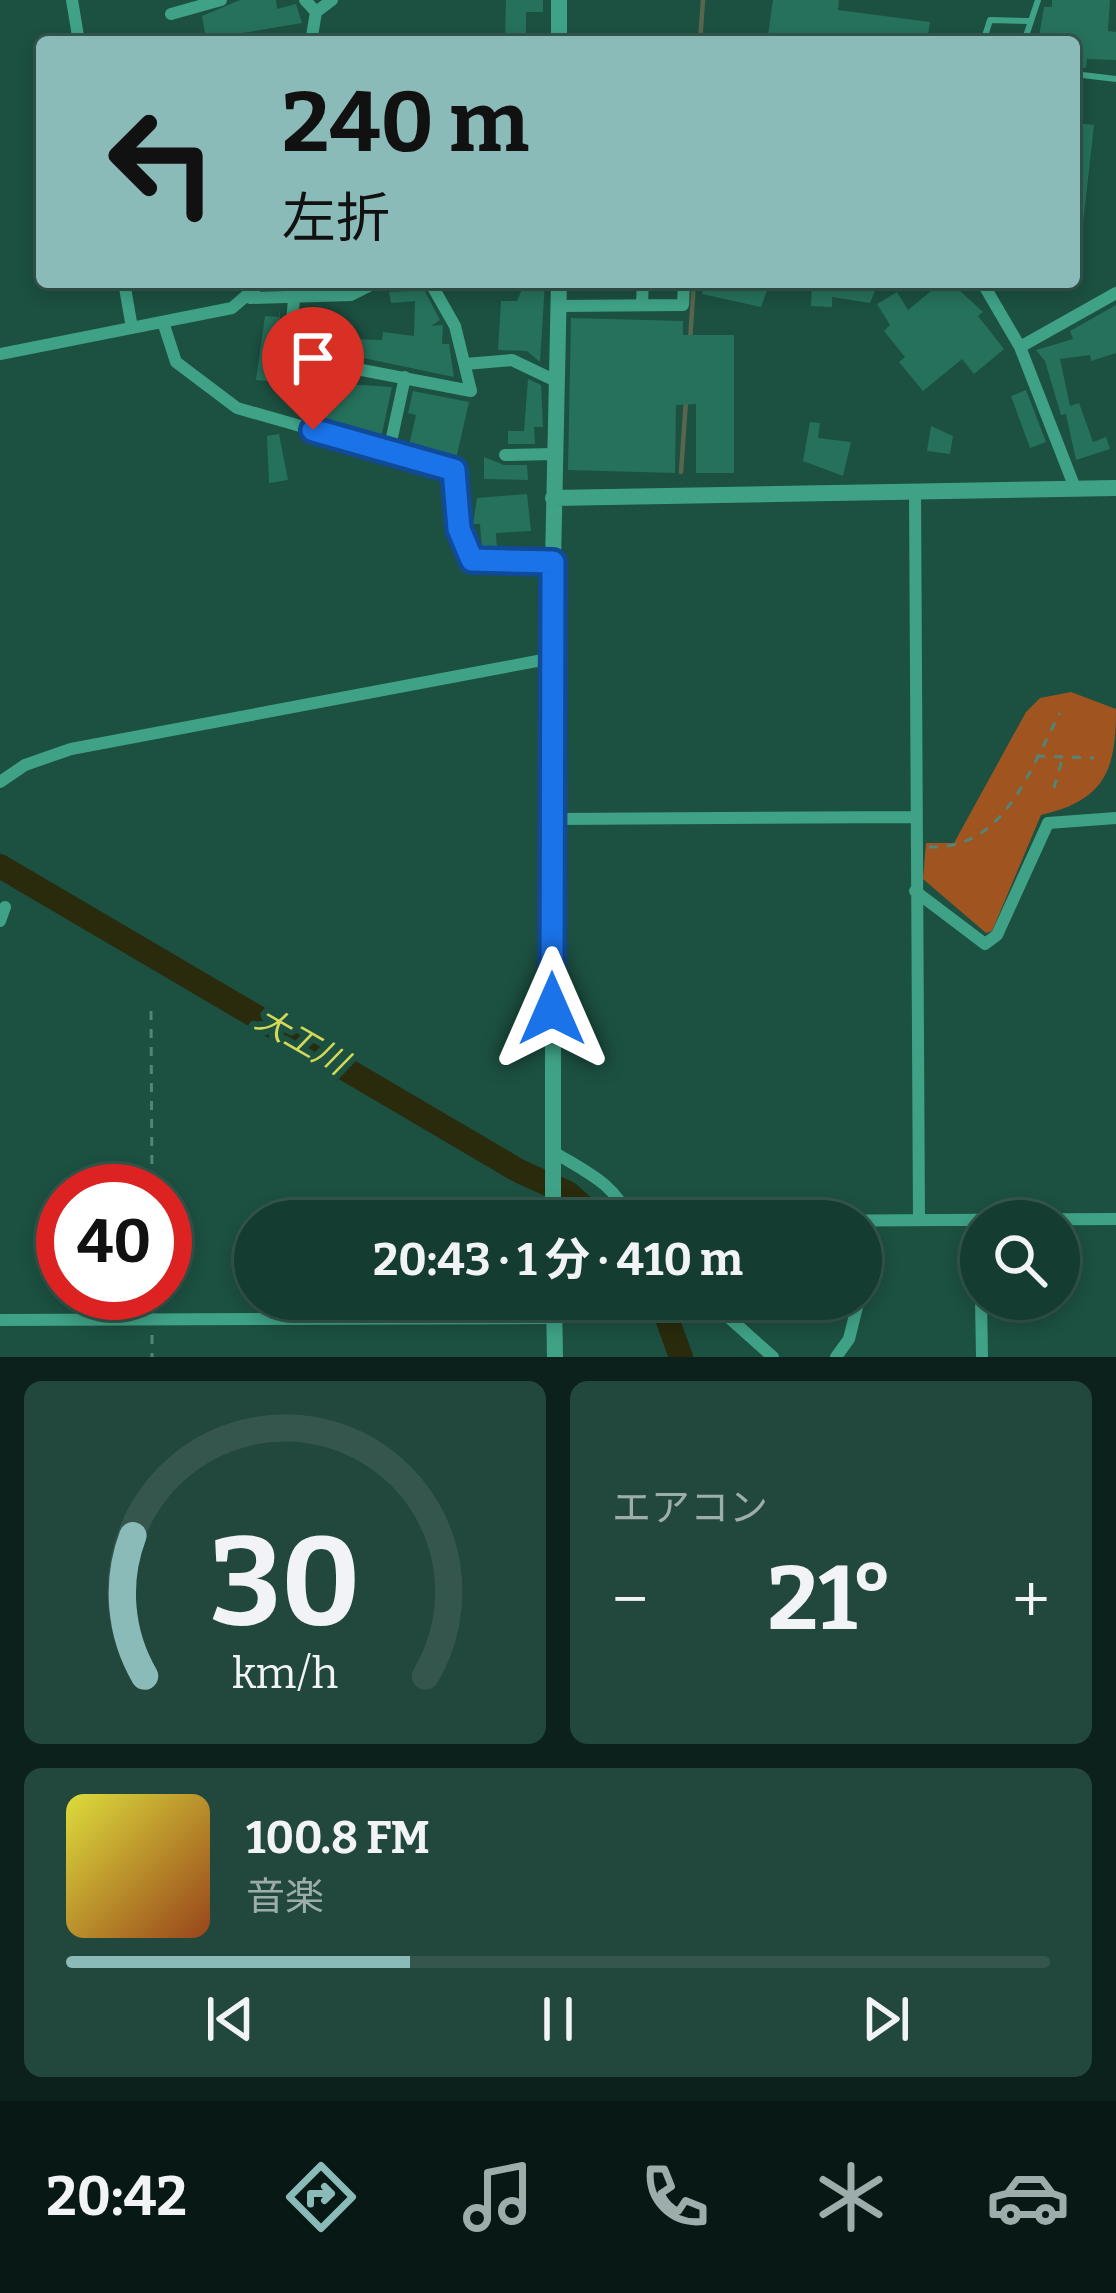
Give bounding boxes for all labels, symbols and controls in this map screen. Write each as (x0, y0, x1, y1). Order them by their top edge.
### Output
text: 240 m (282, 72, 529, 173)
icon: left (84, 84, 240, 240)
text: 左折 (282, 187, 390, 251)
pin (262, 307, 364, 430)
icon: arrive (280, 325, 346, 391)
position arrow (489, 946, 615, 1072)
water label: 大工川 (249, 999, 357, 1084)
speed limit sign: 40 (36, 1164, 192, 1320)
map controls (960, 1200, 1080, 1320)
button: search (960, 1200, 1080, 1320)
text: 20:43 · 1 分 · 410 m (373, 1233, 743, 1287)
text: エアコン (612, 1485, 768, 1531)
text: 30 (209, 1508, 361, 1658)
text: 21° (768, 1545, 893, 1653)
text: − (612, 1560, 648, 1639)
text: + (1012, 1560, 1050, 1639)
text: km/h (232, 1647, 338, 1698)
text: 100.8 FM (246, 1811, 430, 1865)
text: 音楽 (246, 1874, 324, 1920)
icon: previous (197, 1986, 263, 2052)
icon: pause (525, 1986, 591, 2052)
icon: next (853, 1986, 919, 2052)
icon: directions (279, 2155, 363, 2239)
icon: music (456, 2155, 540, 2239)
icon: phone (633, 2155, 717, 2239)
icon: climate (809, 2155, 893, 2239)
icon: car (986, 2155, 1070, 2239)
text: 20:42 (46, 2165, 187, 2229)

